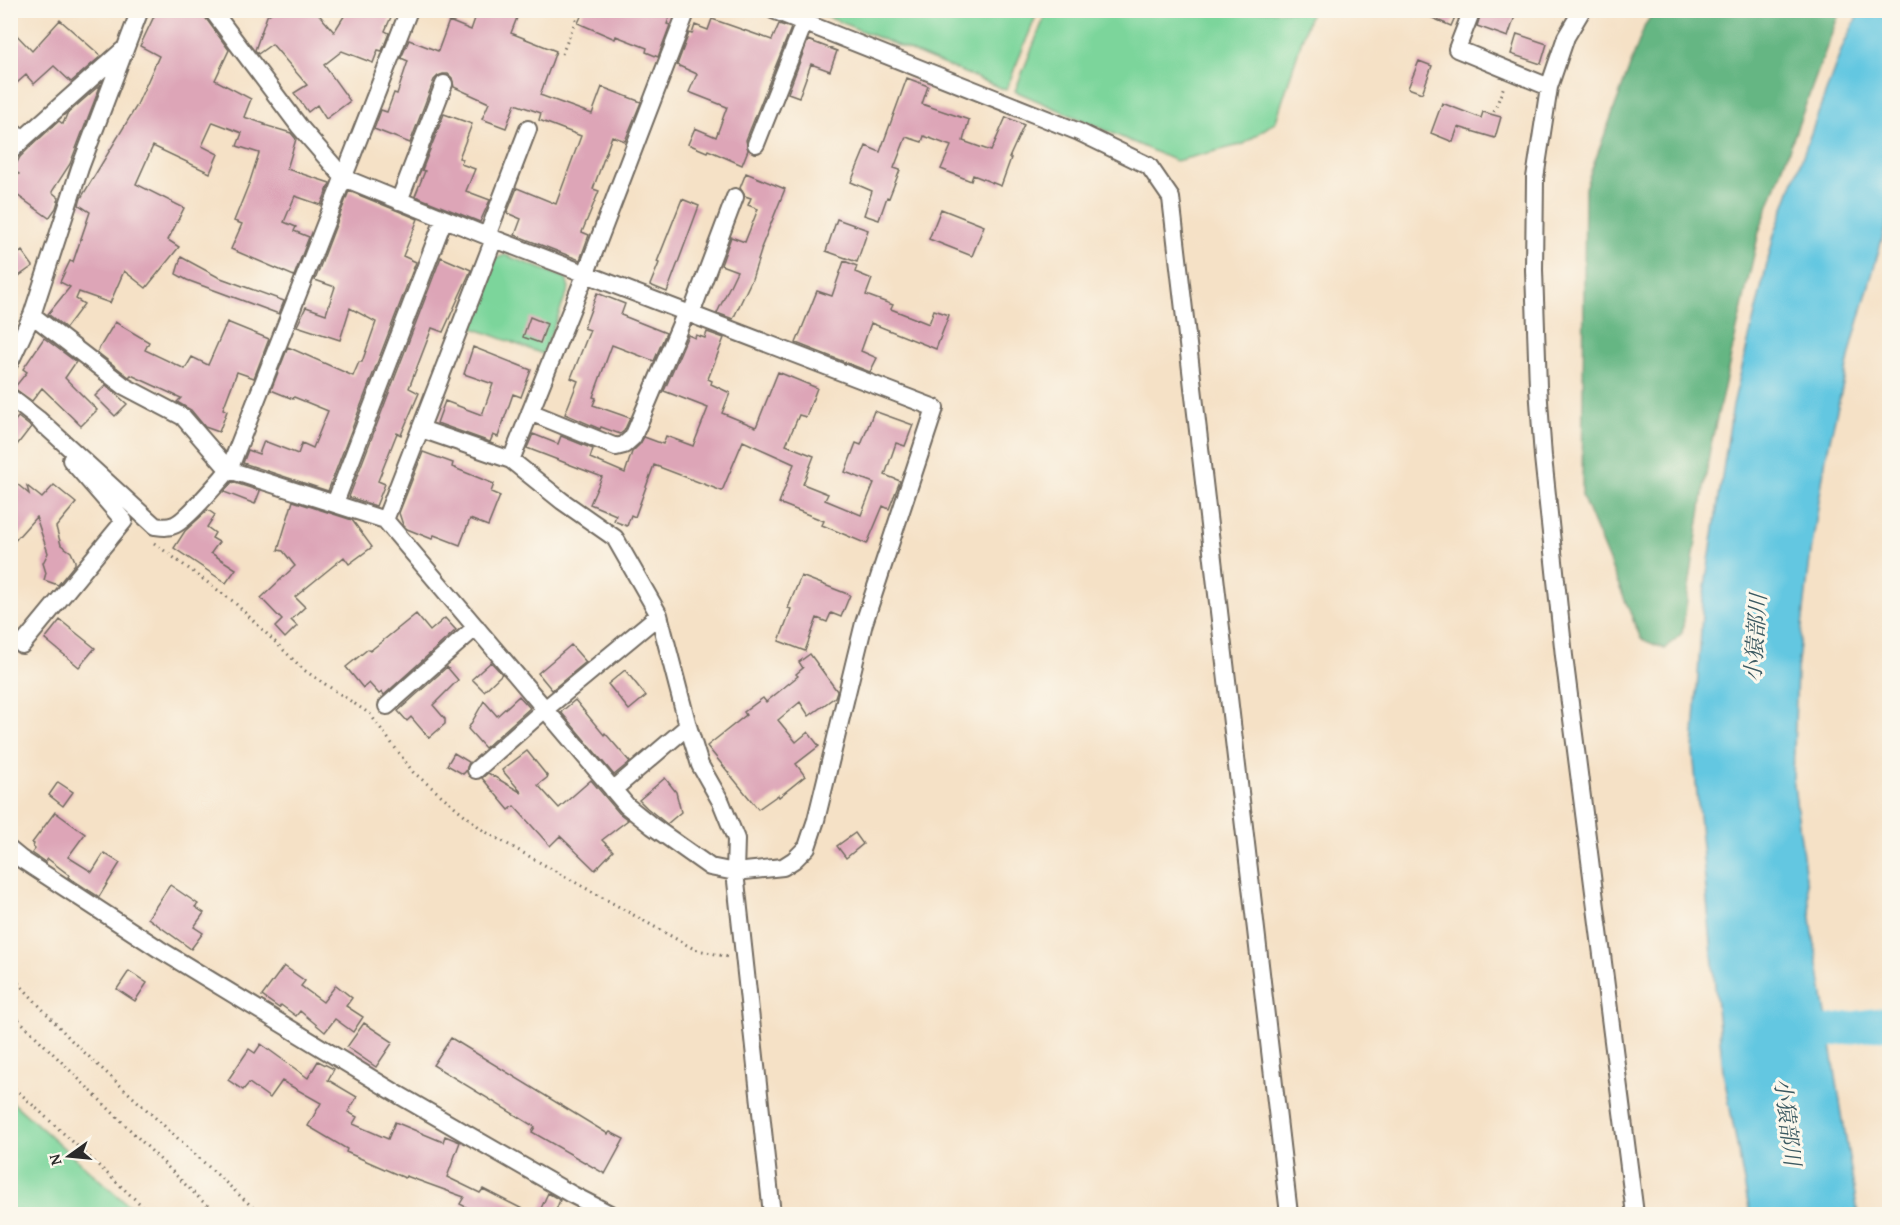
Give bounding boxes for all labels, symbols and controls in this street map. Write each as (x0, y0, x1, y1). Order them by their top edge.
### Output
water label: 小猿部川 (1736, 591, 1774, 683)
water label: 小猿部川 (1767, 1076, 1809, 1170)
north arrow (39, 1126, 99, 1186)
text: N (41, 1151, 67, 1168)

